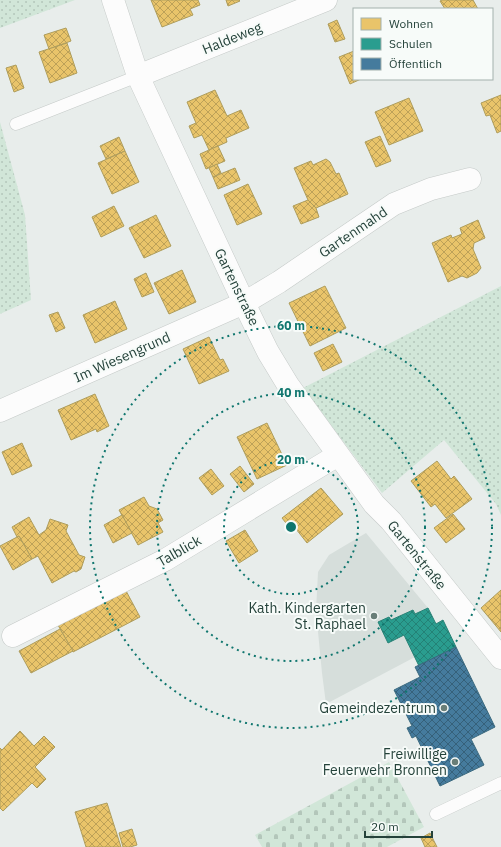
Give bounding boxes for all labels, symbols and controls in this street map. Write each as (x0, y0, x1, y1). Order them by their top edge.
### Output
legend (353, 8, 493, 80)
text: Wohnen (389, 16, 433, 31)
street label: Haldeweg (200, 18, 265, 58)
text: Schulen (389, 36, 432, 51)
text: Öffentlich (389, 56, 442, 71)
street label: Gartenmahd (315, 203, 391, 261)
street label: Gartenstraße (211, 245, 264, 329)
text: 60 m (277, 318, 305, 333)
street label: Im Wiesengrund (71, 328, 173, 386)
text: 40 m (277, 385, 305, 400)
text: 20 m (277, 452, 305, 467)
street label: Gartenstraße (384, 517, 451, 593)
centre of rings (284, 520, 298, 534)
street label: Talblick (154, 531, 205, 571)
place label: Kath. Kindergarten St. Raphael (248, 599, 366, 633)
marker: Kath. Kindergarten St. Raphael (369, 611, 379, 621)
place label: Gemeindezentrum (319, 699, 436, 717)
marker: Gemeindezentrum (439, 703, 449, 713)
place label: Freiwillige Feuerwehr Bronnen (323, 745, 447, 779)
marker: Freiwillige Feuerwehr Bronnen (450, 757, 460, 767)
scale bar (365, 813, 432, 839)
text: 20 m (371, 819, 399, 834)

